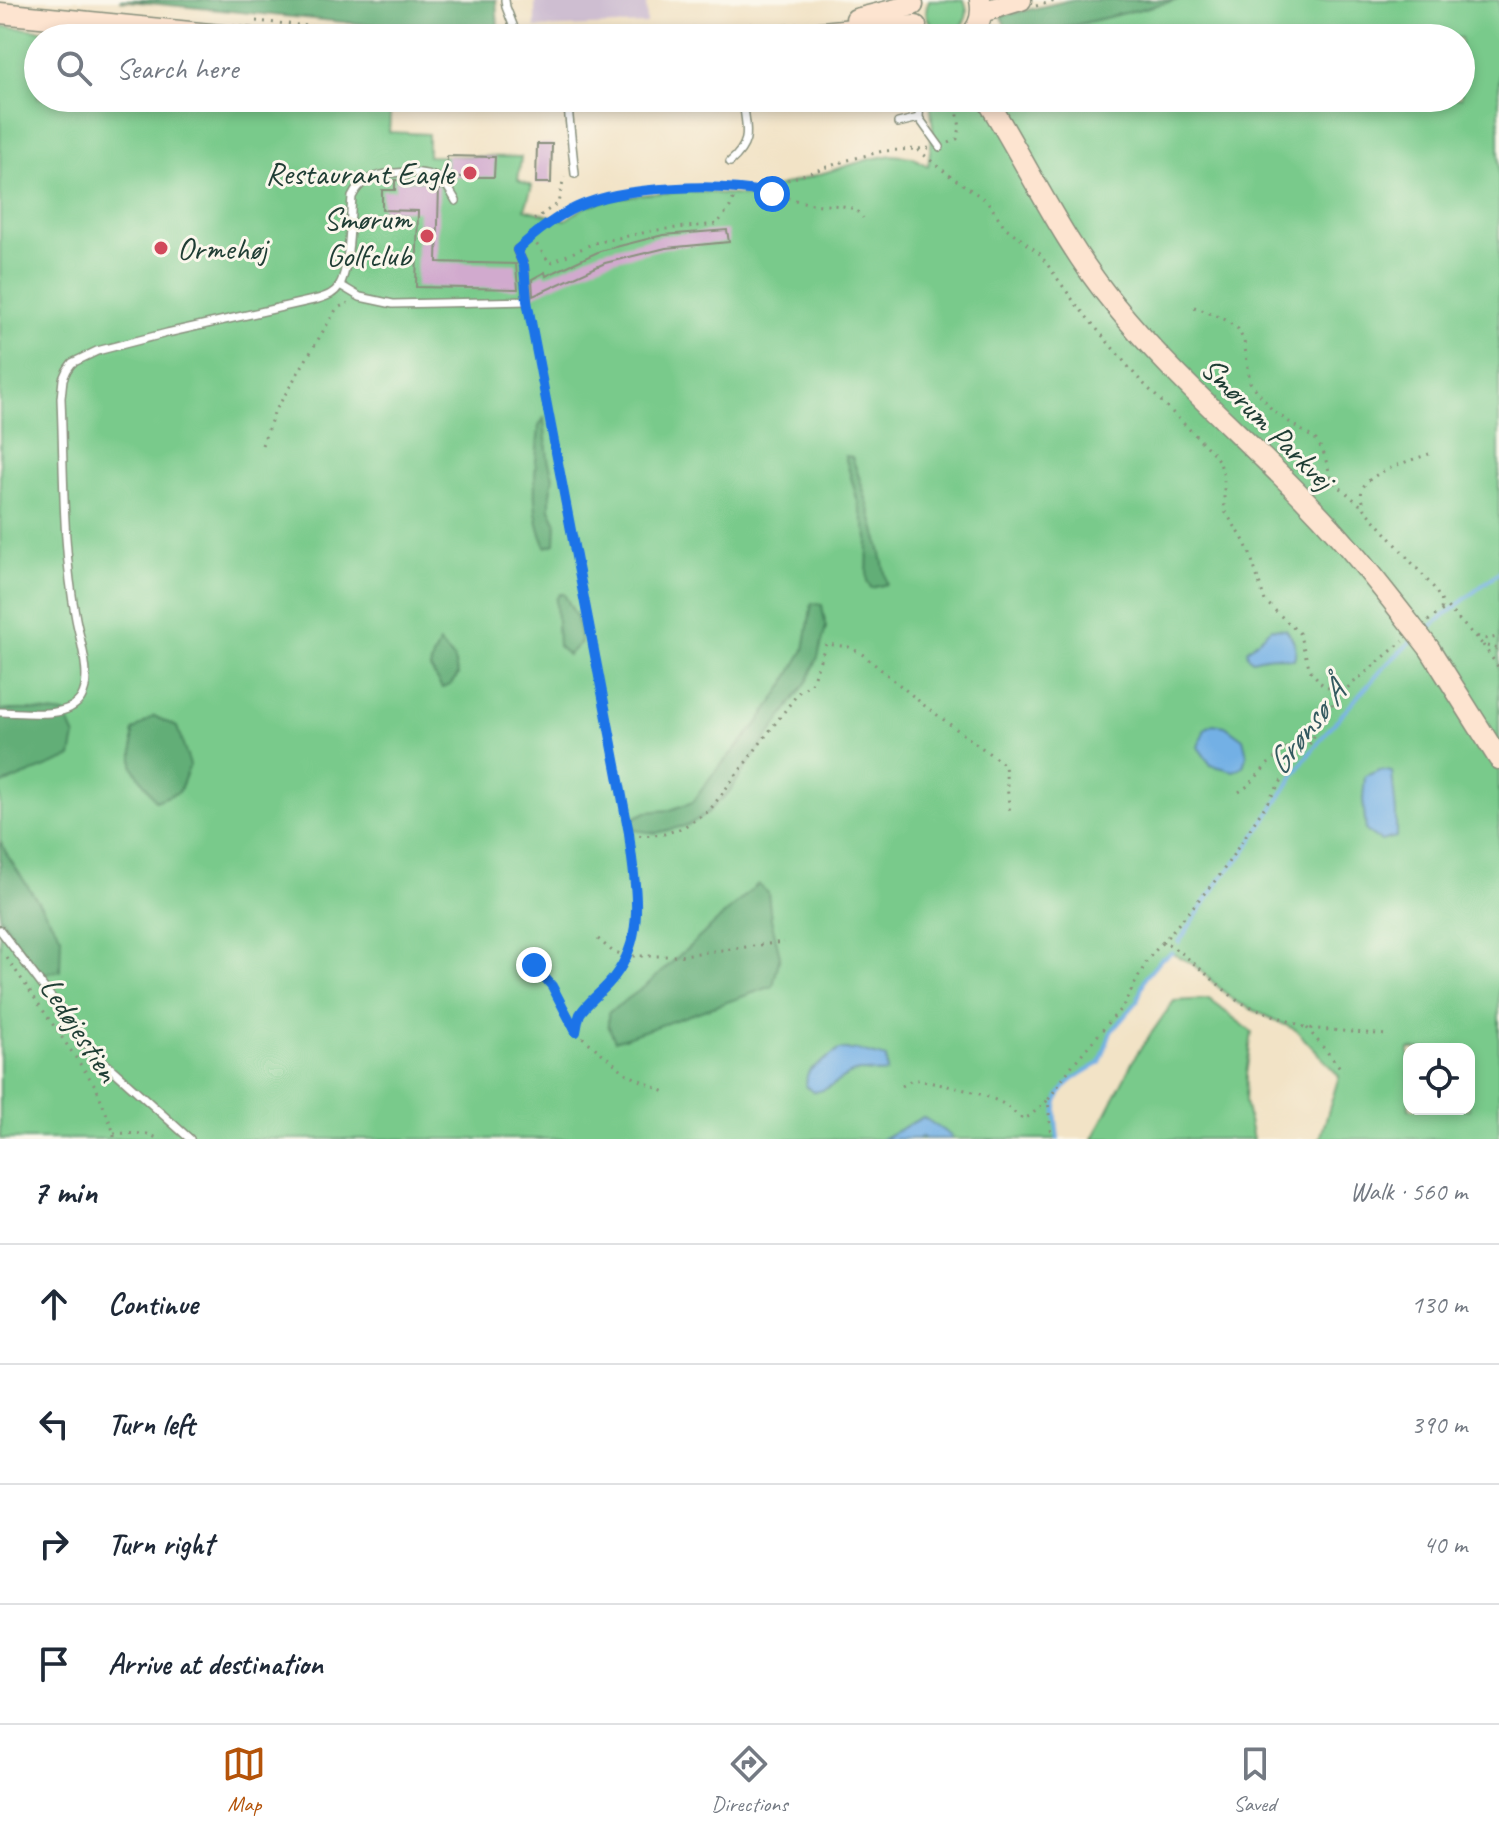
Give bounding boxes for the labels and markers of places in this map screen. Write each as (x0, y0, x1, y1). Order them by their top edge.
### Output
place label: Restaurant Eagle (265, 153, 457, 194)
marker: Restaurant Eagle (461, 164, 479, 182)
place label: Smørum Golfclub (323, 198, 413, 276)
marker: Smørum Golfclub (418, 227, 436, 245)
place label: Ormehøj (177, 228, 270, 269)
marker: Ormehøj (152, 239, 170, 257)

